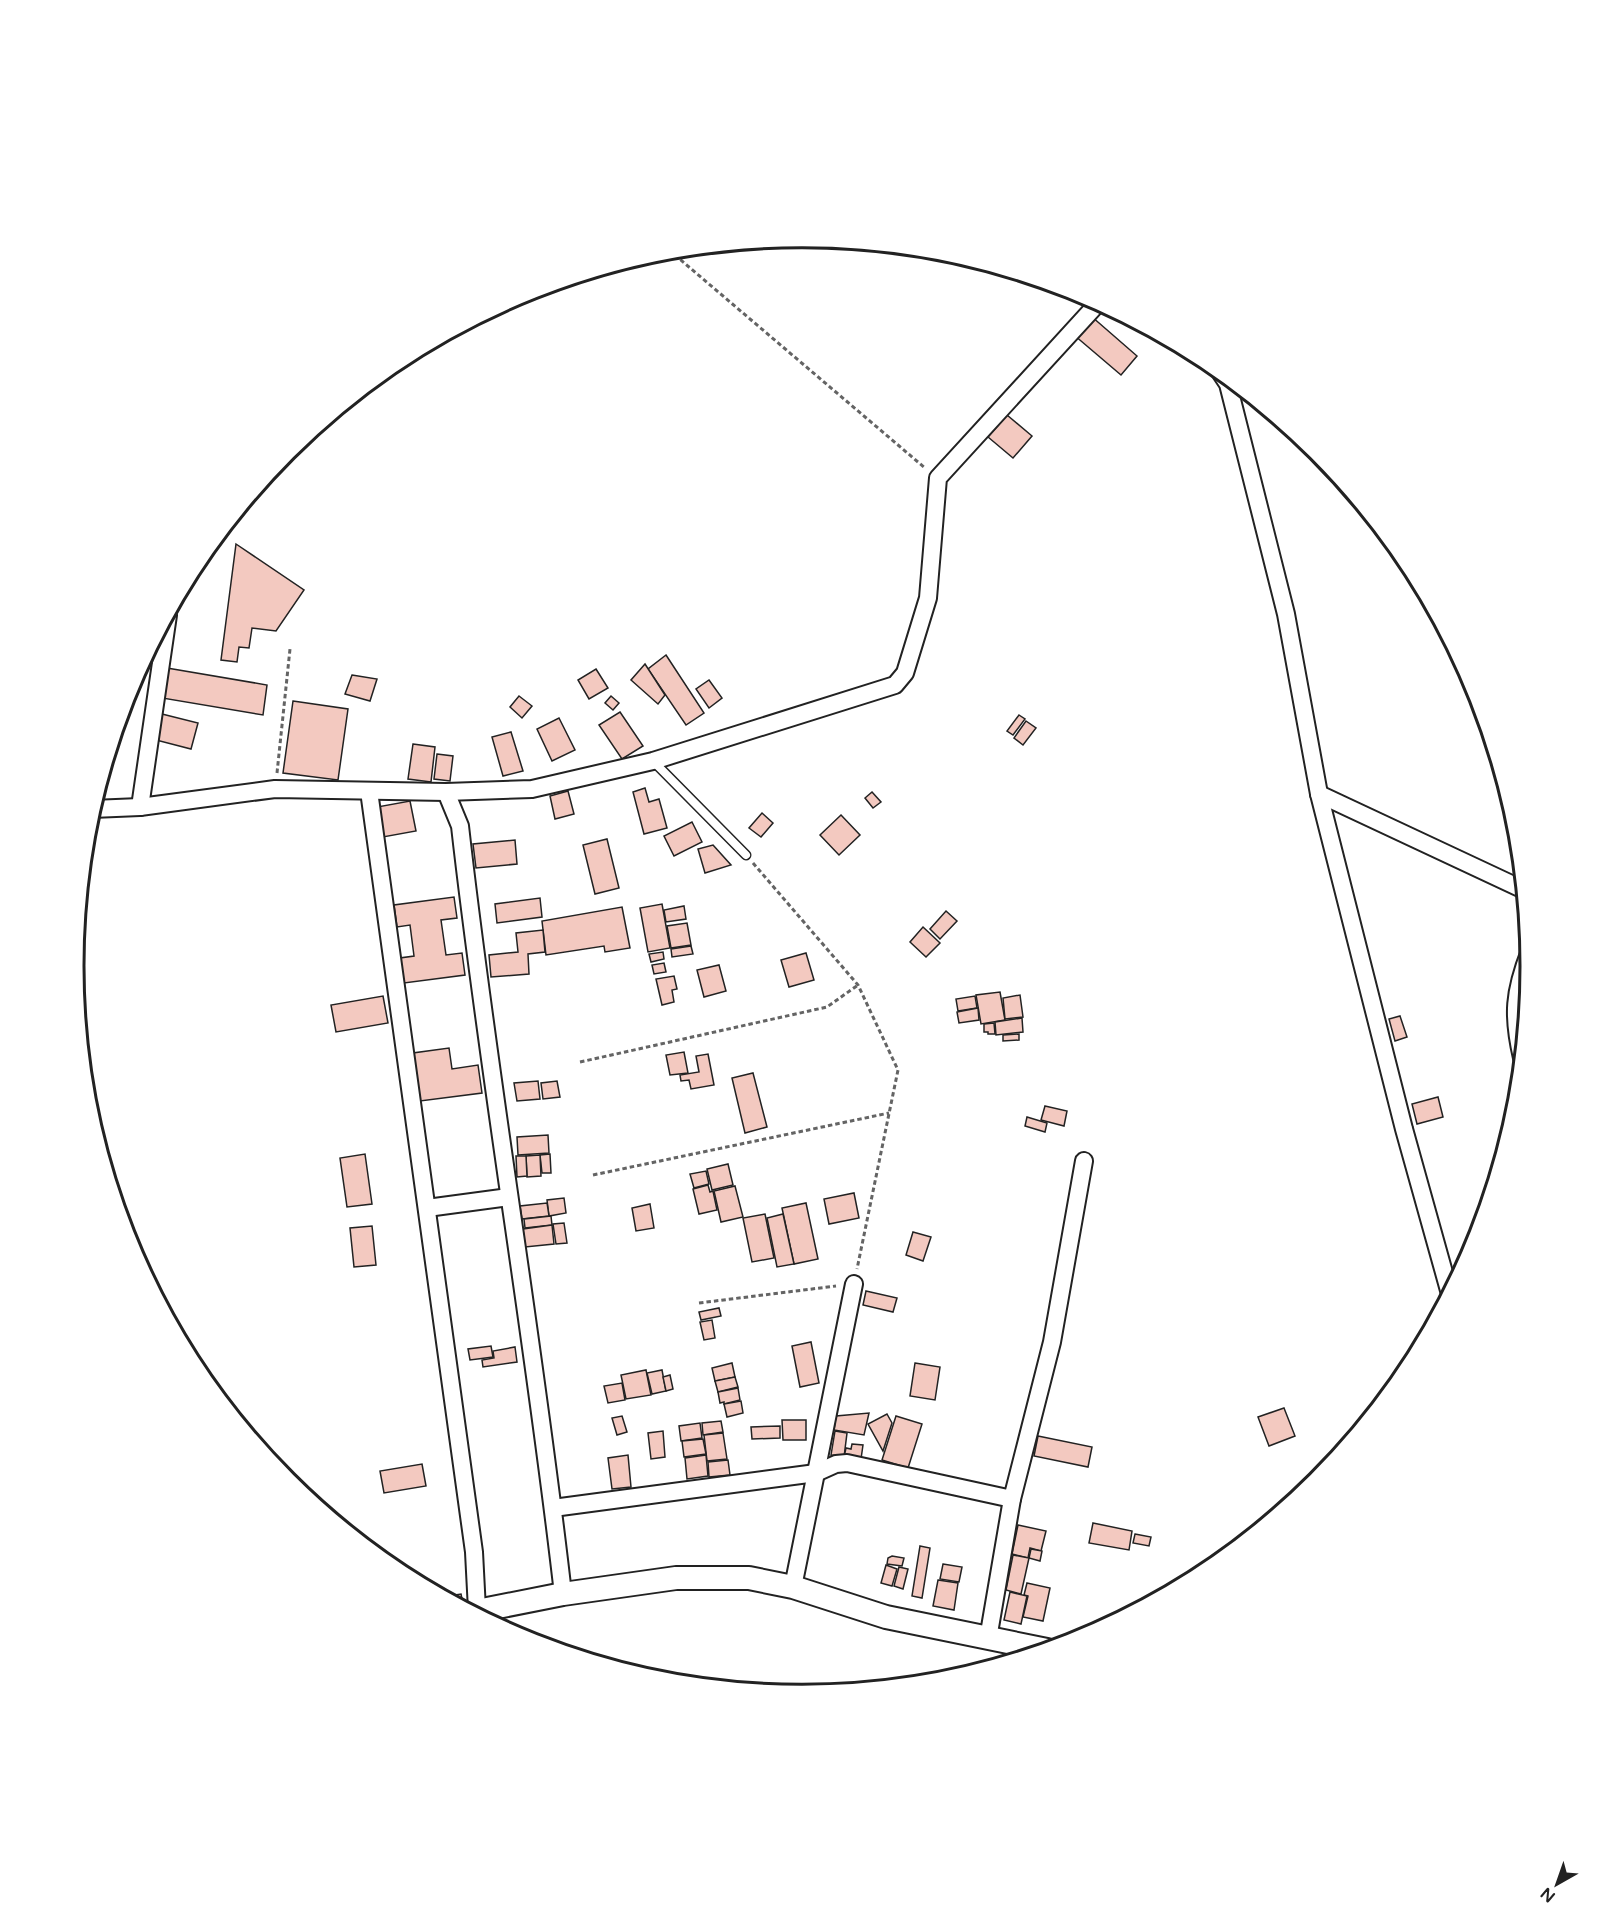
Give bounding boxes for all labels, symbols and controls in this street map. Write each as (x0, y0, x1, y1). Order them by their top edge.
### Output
north arrow (1527, 1854, 1587, 1914)
text: N (1537, 1883, 1559, 1907)

